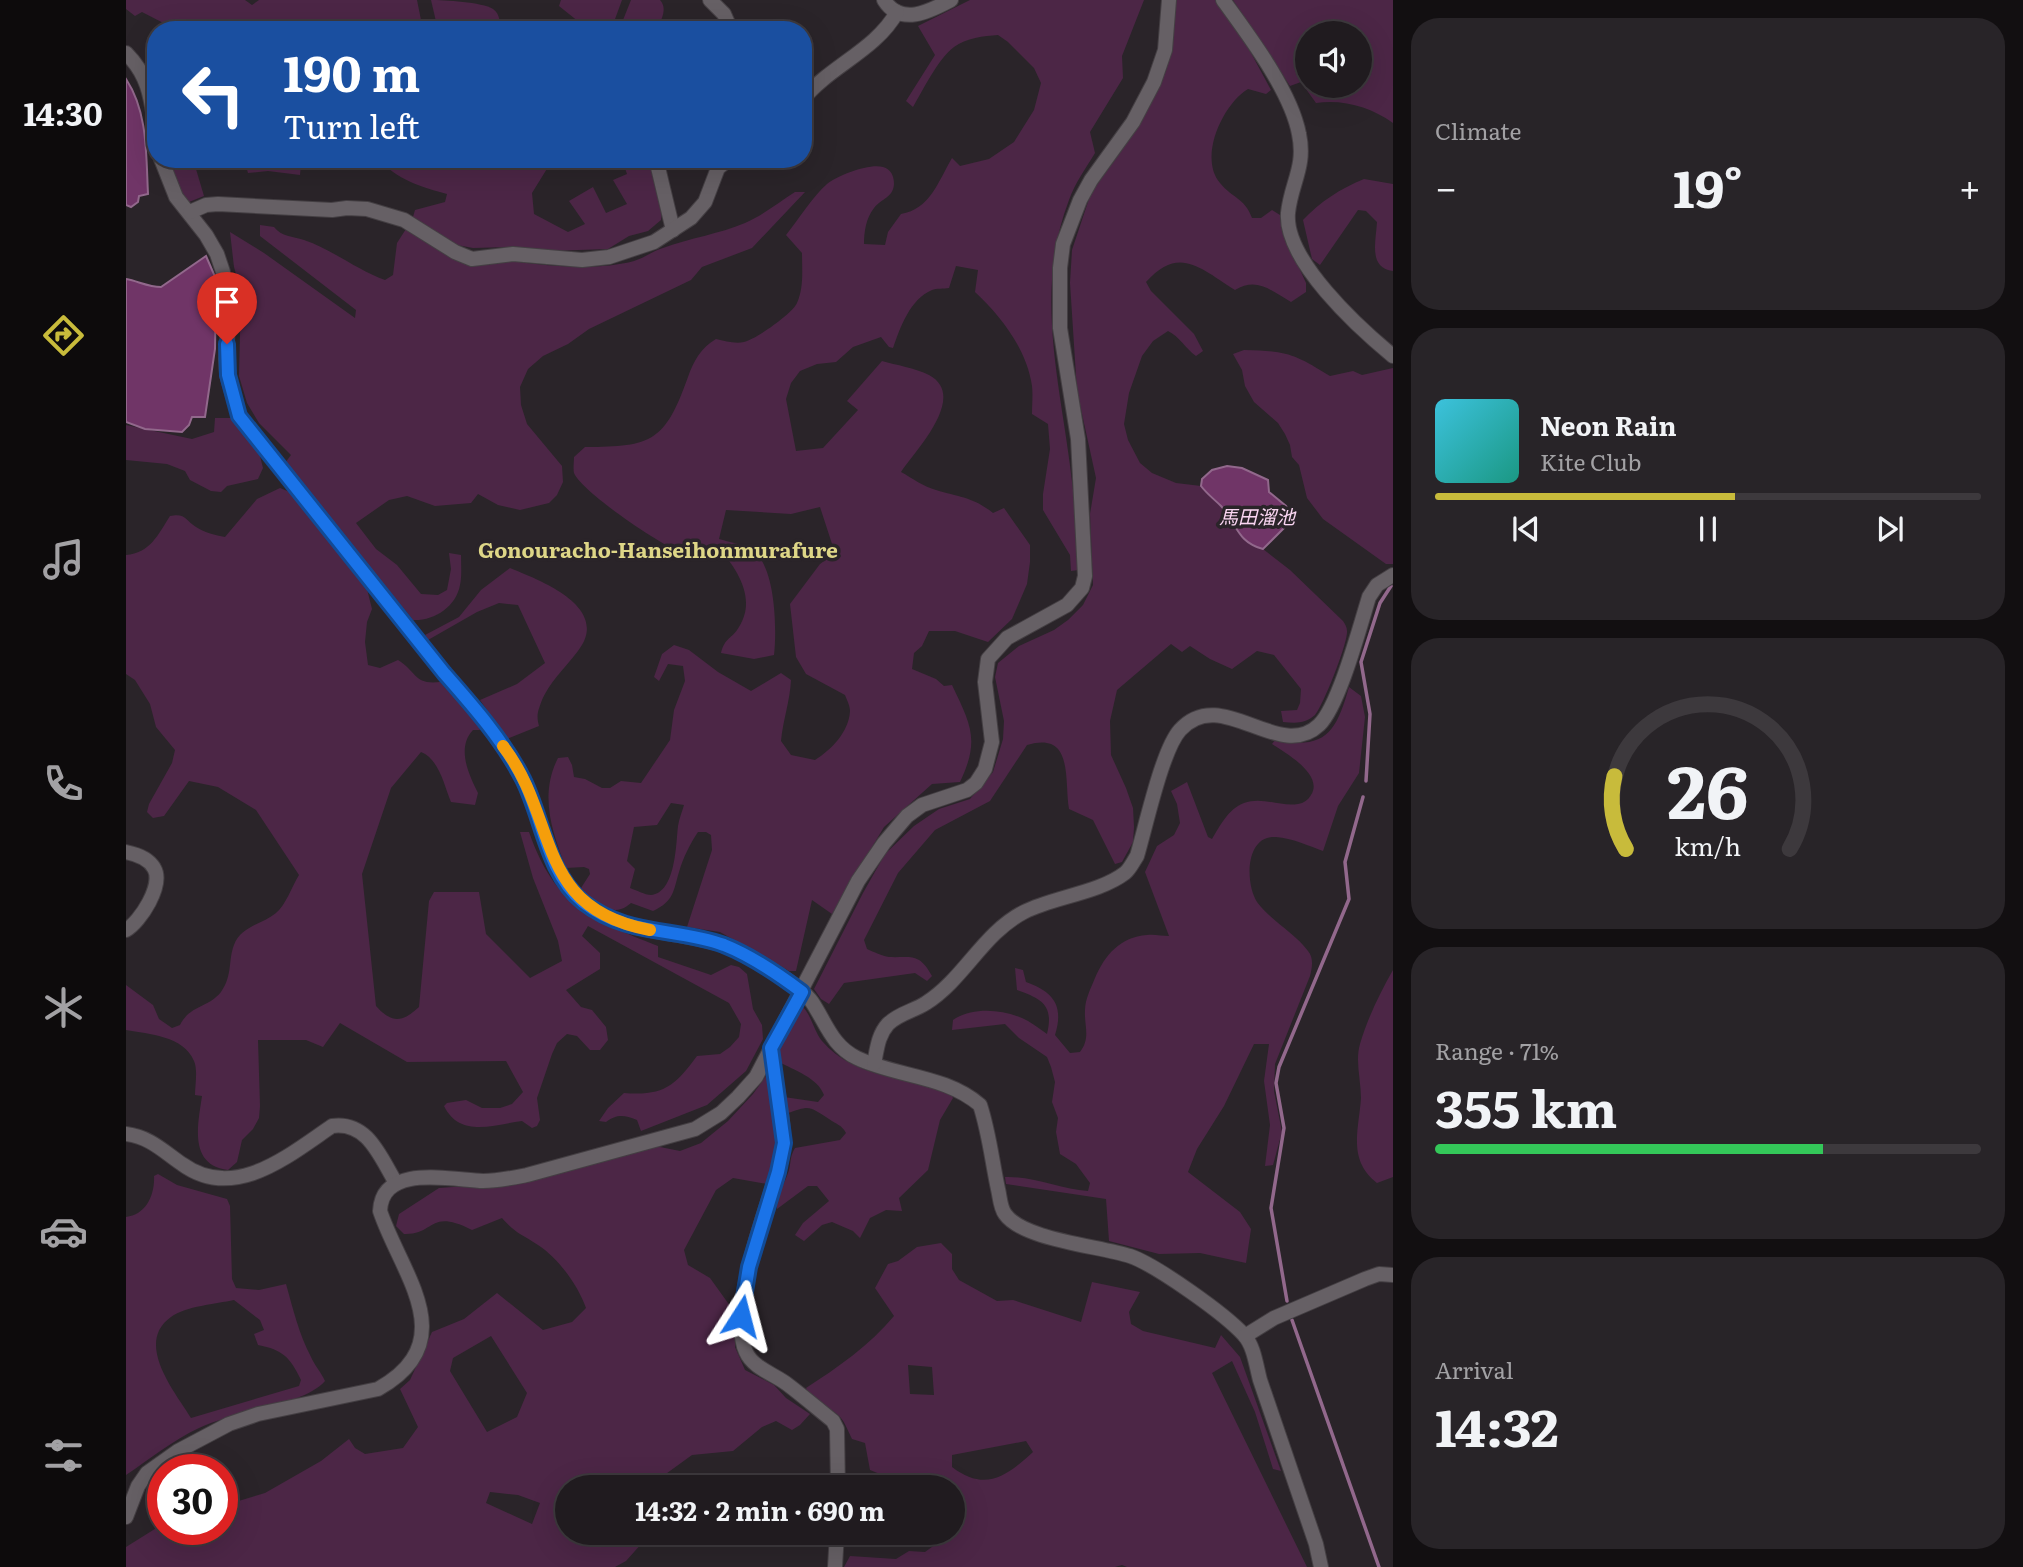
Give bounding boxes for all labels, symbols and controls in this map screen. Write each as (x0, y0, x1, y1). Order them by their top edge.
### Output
map controls (1295, 21, 1372, 98)
button: sound (1295, 21, 1372, 98)
text: 190 m (283, 34, 420, 107)
icon: left (168, 49, 259, 140)
text: 14:30 (23, 88, 103, 136)
text: Turn left (283, 101, 420, 149)
text: Climate (1435, 113, 1521, 147)
text: 19° (1673, 147, 1743, 224)
text: − (1435, 157, 1457, 214)
text: + (1959, 157, 1981, 214)
pin (197, 272, 257, 344)
icon: arrive (208, 283, 246, 321)
icon: directions (39, 311, 88, 360)
text: Neon Rain (1540, 405, 1677, 444)
text: Kite Club (1540, 444, 1641, 478)
water label: 馬田溜池 (1219, 502, 1297, 530)
icon: previous (1507, 510, 1545, 548)
icon: pause (1689, 510, 1727, 548)
icon: next (1871, 510, 1909, 548)
district label: Gonouracho-Hanseihonmurafure (478, 533, 838, 564)
icon: music (39, 535, 88, 584)
text: 26 (1667, 734, 1749, 842)
icon: phone (39, 759, 88, 808)
text: km/h (1675, 827, 1741, 864)
icon: climate (39, 983, 88, 1032)
text: Range · 71% (1435, 1033, 1559, 1067)
text: 355 km (1435, 1067, 1617, 1144)
icon: car (39, 1207, 88, 1256)
position arrow (704, 1279, 778, 1353)
text: Arrival (1435, 1352, 1514, 1386)
text: 14:32 (1435, 1386, 1559, 1463)
icon: filters (39, 1431, 88, 1480)
speed limit sign: 30 (147, 1454, 238, 1545)
text: 14:32 · 2 min · 690 m (635, 1490, 885, 1529)

